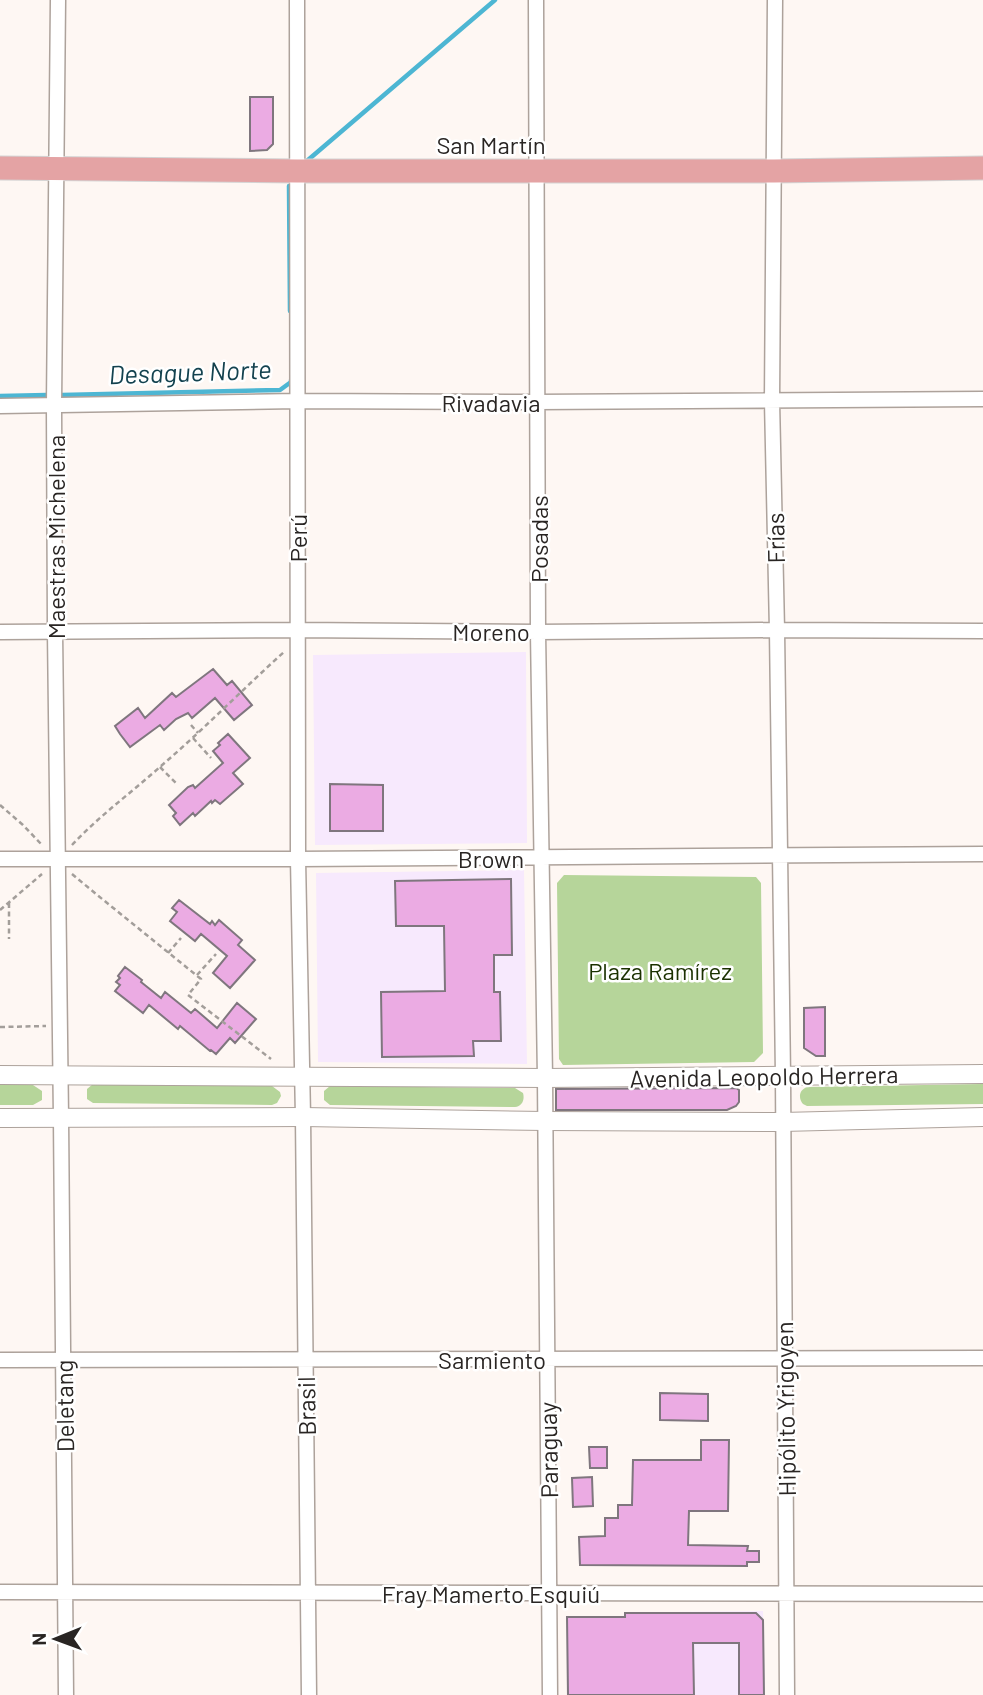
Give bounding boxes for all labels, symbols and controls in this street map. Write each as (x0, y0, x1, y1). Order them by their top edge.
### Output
street label: San Martín (436, 130, 546, 159)
water label: Desague Norte (108, 353, 272, 389)
street label: Rivadavia (441, 388, 541, 417)
street label: Maestras Michelena (41, 435, 70, 639)
street label: Posadas (524, 495, 553, 583)
street label: Frías (760, 512, 790, 564)
street label: Perú (283, 514, 312, 562)
street label: Moreno (452, 617, 530, 646)
street label: Brown (458, 844, 524, 873)
park label: Plaza Ramírez (588, 956, 732, 985)
street label: Avenida Leopoldo Herrera (629, 1059, 899, 1093)
street label: Hipólito Yrigoyen (769, 1321, 801, 1497)
street label: Sarmiento (438, 1345, 546, 1374)
street label: Deletang (49, 1359, 79, 1453)
street label: Brasil (291, 1376, 321, 1436)
street label: Paraguay (533, 1402, 563, 1498)
street label: Fray Mamerto Esquiú (382, 1579, 600, 1608)
north arrow (21, 1604, 91, 1674)
text: N (27, 1633, 50, 1646)

